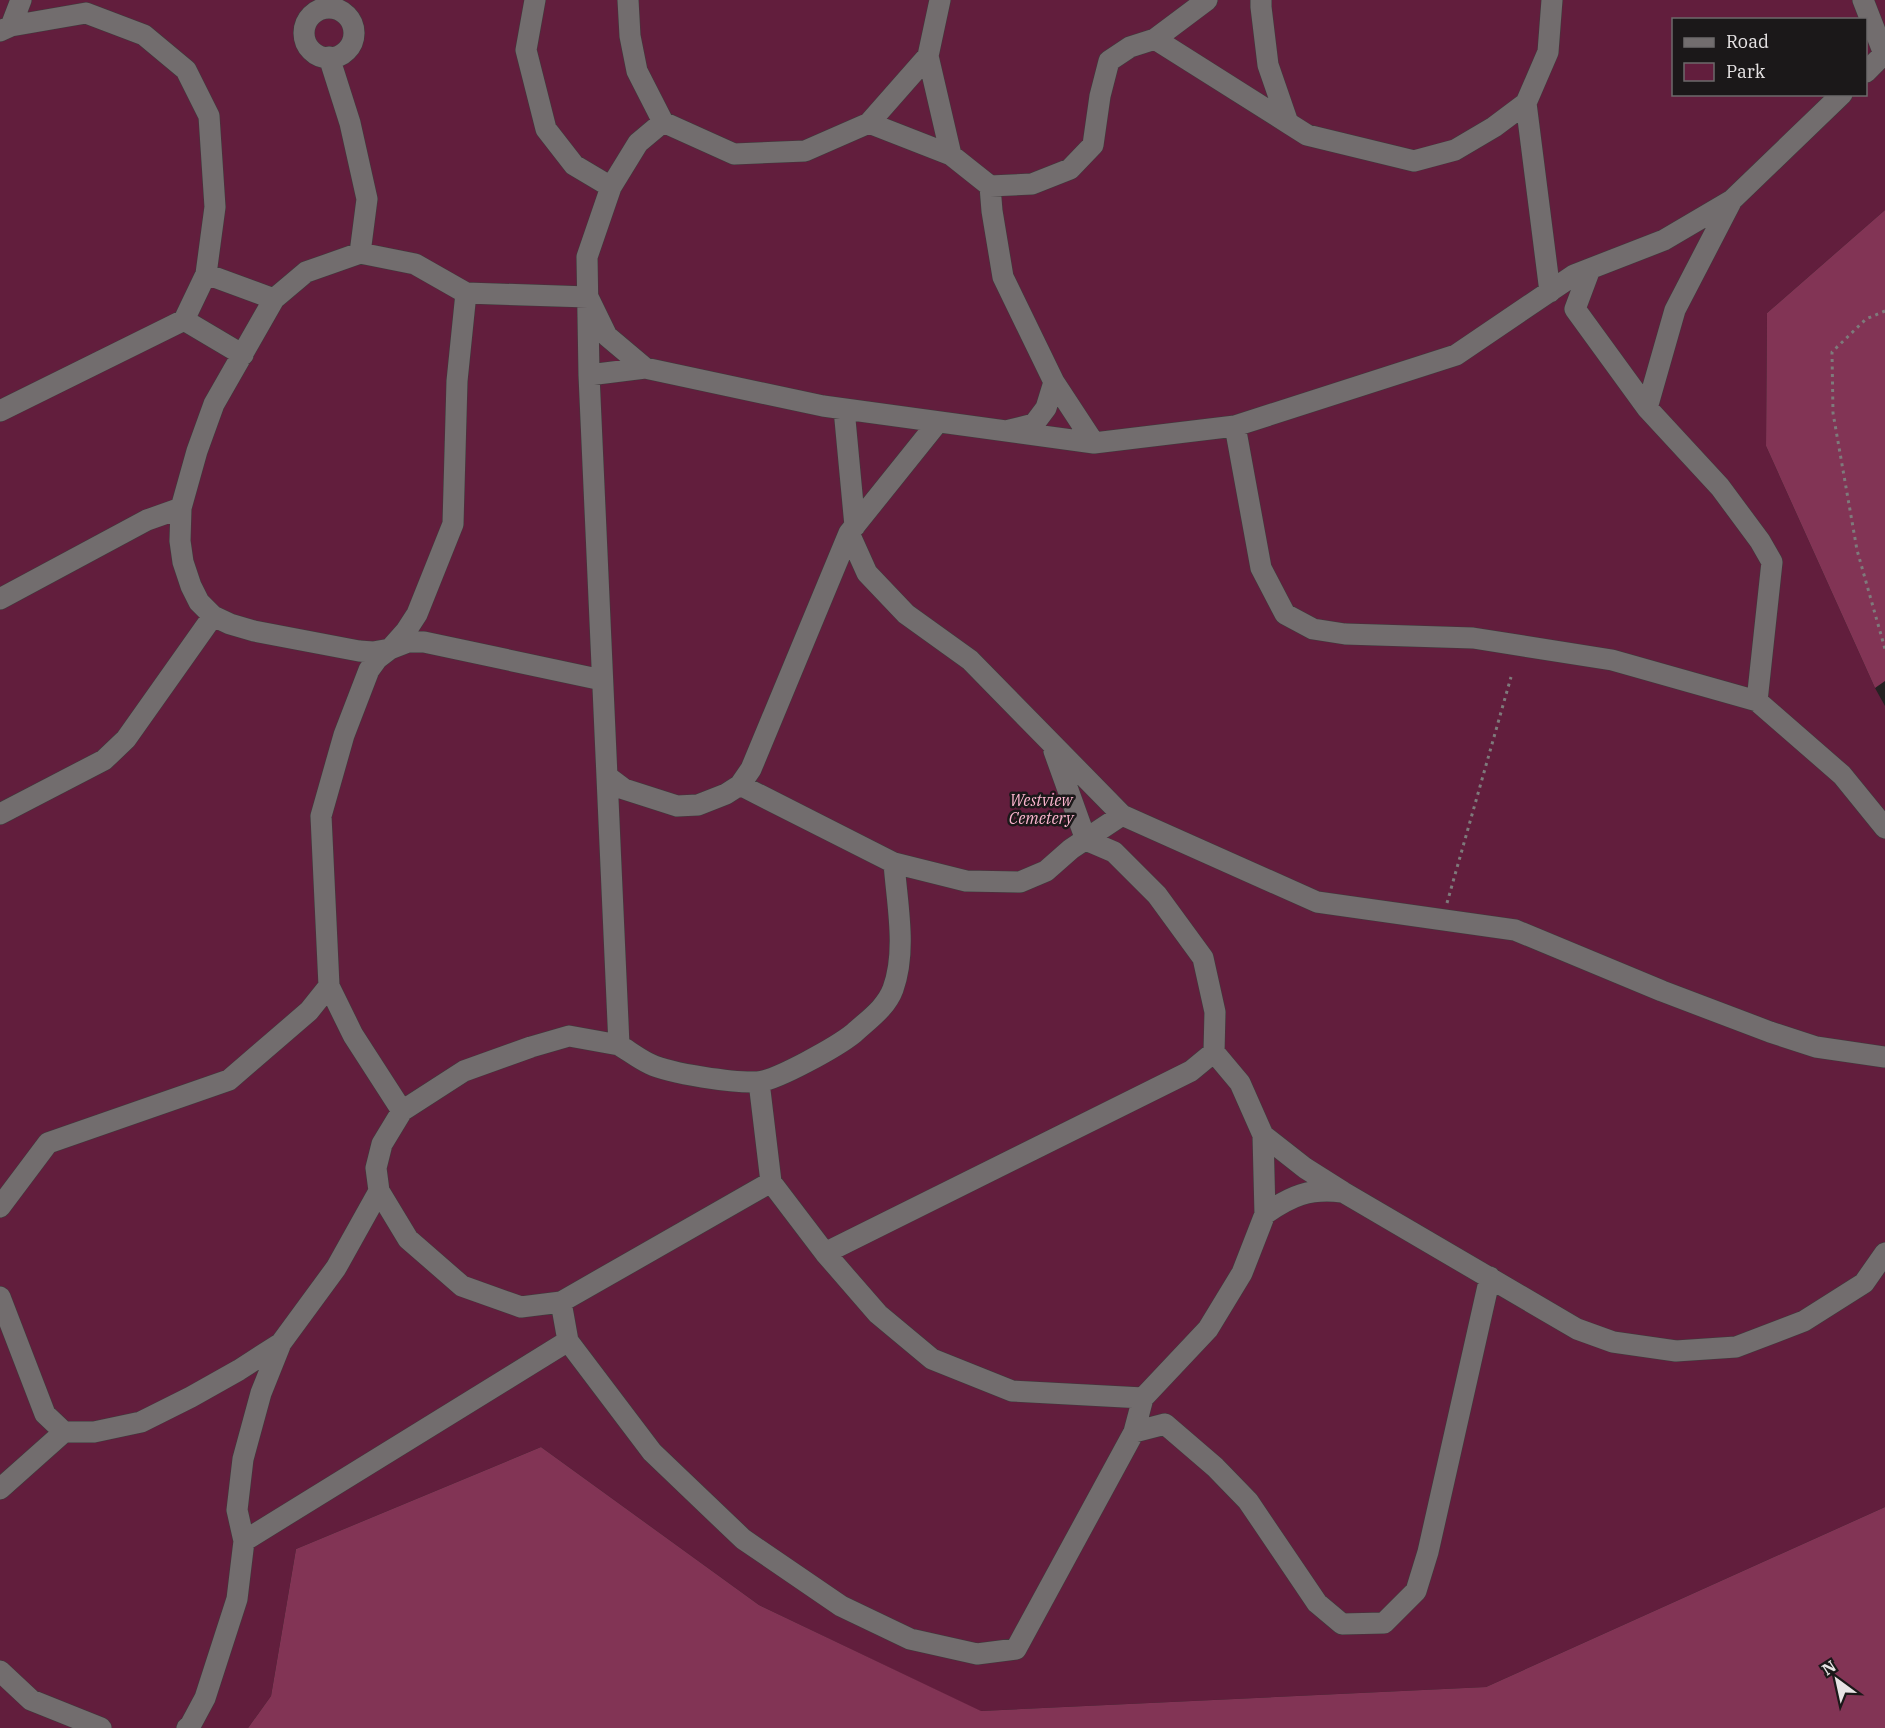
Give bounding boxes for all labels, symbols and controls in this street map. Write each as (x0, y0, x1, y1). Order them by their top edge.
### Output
legend (1672, 18, 1867, 96)
text: Road (1726, 30, 1769, 53)
text: Park (1726, 60, 1766, 83)
park label: Westview Cemetery (1009, 790, 1075, 828)
north arrow (1807, 1650, 1867, 1710)
text: N (1818, 1656, 1840, 1679)

